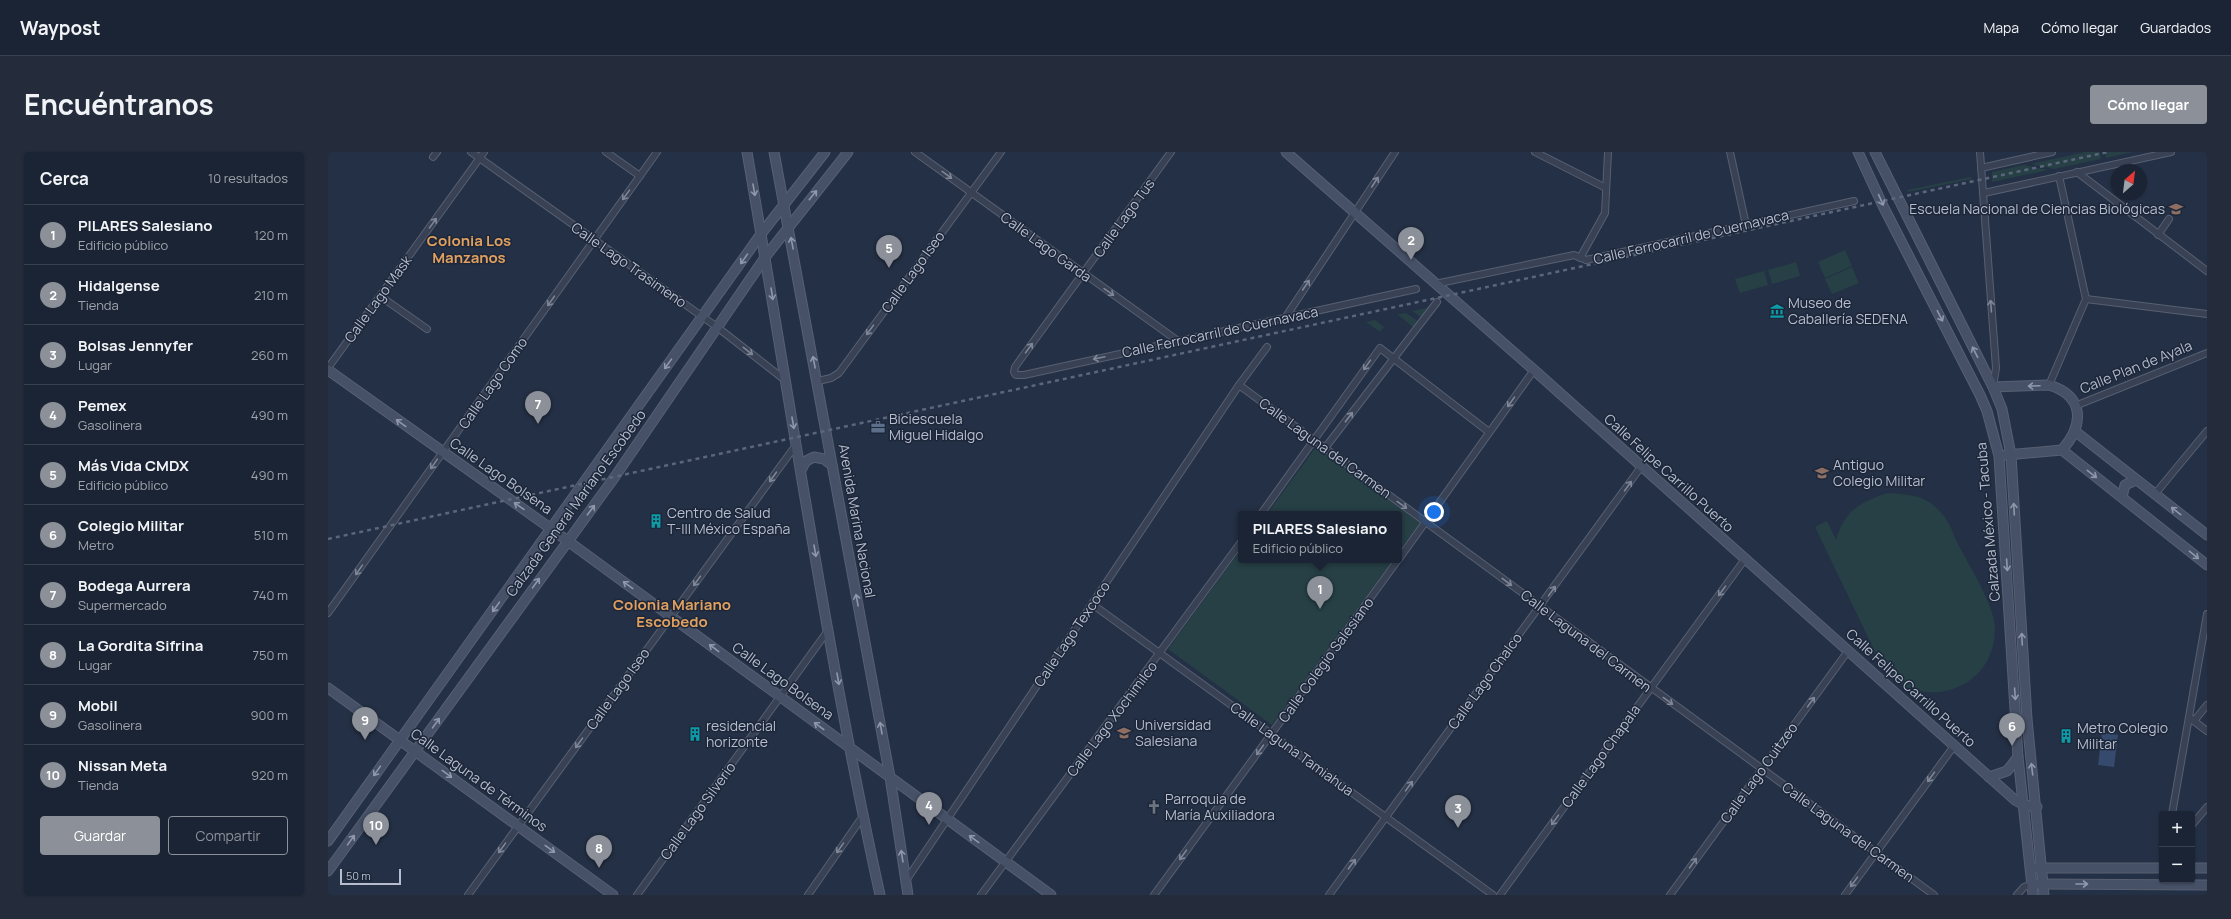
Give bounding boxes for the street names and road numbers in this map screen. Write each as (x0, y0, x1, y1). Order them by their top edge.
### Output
street label: Calle Lago Tus (1089, 175, 1159, 261)
street label: Calle Ferrocarril de Cuernavaca (1591, 205, 1791, 268)
street label: Calle Lago Garda (997, 207, 1096, 286)
street label: Calle Lago Trasimeno (568, 218, 691, 312)
street label: Calle Lago Iseo (876, 227, 949, 316)
street label: Calle Lago Mask (340, 250, 416, 346)
street label: Calle Ferrocarril de Cuernavaca (1120, 301, 1320, 362)
street label: Calle Lago Como (454, 333, 531, 432)
street label: Calle Plan de Ayala (2077, 335, 2195, 398)
street label: Calle Laguna del Carmen (1255, 393, 1395, 502)
street label: Calzada General Mariano Escobedo (501, 405, 650, 600)
street label: Calle Felipe Carrillo Puerto (1600, 409, 1738, 536)
street label: Calle Lago Bolsena (446, 433, 556, 518)
street label: Avenida Marina Nacional (835, 442, 880, 599)
street label: Calzada México - Tacuba (1971, 442, 2004, 602)
street label: Calle Lago Texcoco (1029, 577, 1114, 690)
street label: Calle Laguna del Carmen (1517, 585, 1656, 696)
street label: Calle Colegio Salesiano (1274, 593, 1378, 726)
street label: Calle Felipe Carrillo Puerto (1842, 624, 1980, 751)
street label: Calle Lago Chalco (1443, 629, 1526, 733)
street label: Calle Lago Bolsena (729, 637, 838, 724)
street label: Calle Lago Iseo (581, 644, 654, 733)
street label: Calle Lago Xochimilco (1062, 657, 1161, 780)
street label: Calle Laguna Tamiahua (1227, 697, 1358, 800)
street label: Calle Lago Chapala (1557, 700, 1644, 811)
street label: Calle Lago Cuitzeo (1716, 719, 1802, 827)
street label: Calle Laguna de Términos (407, 724, 551, 836)
street label: Calle Lago Silverio (656, 758, 739, 863)
street label: Calle Laguna del Carmen (1778, 777, 1918, 886)

